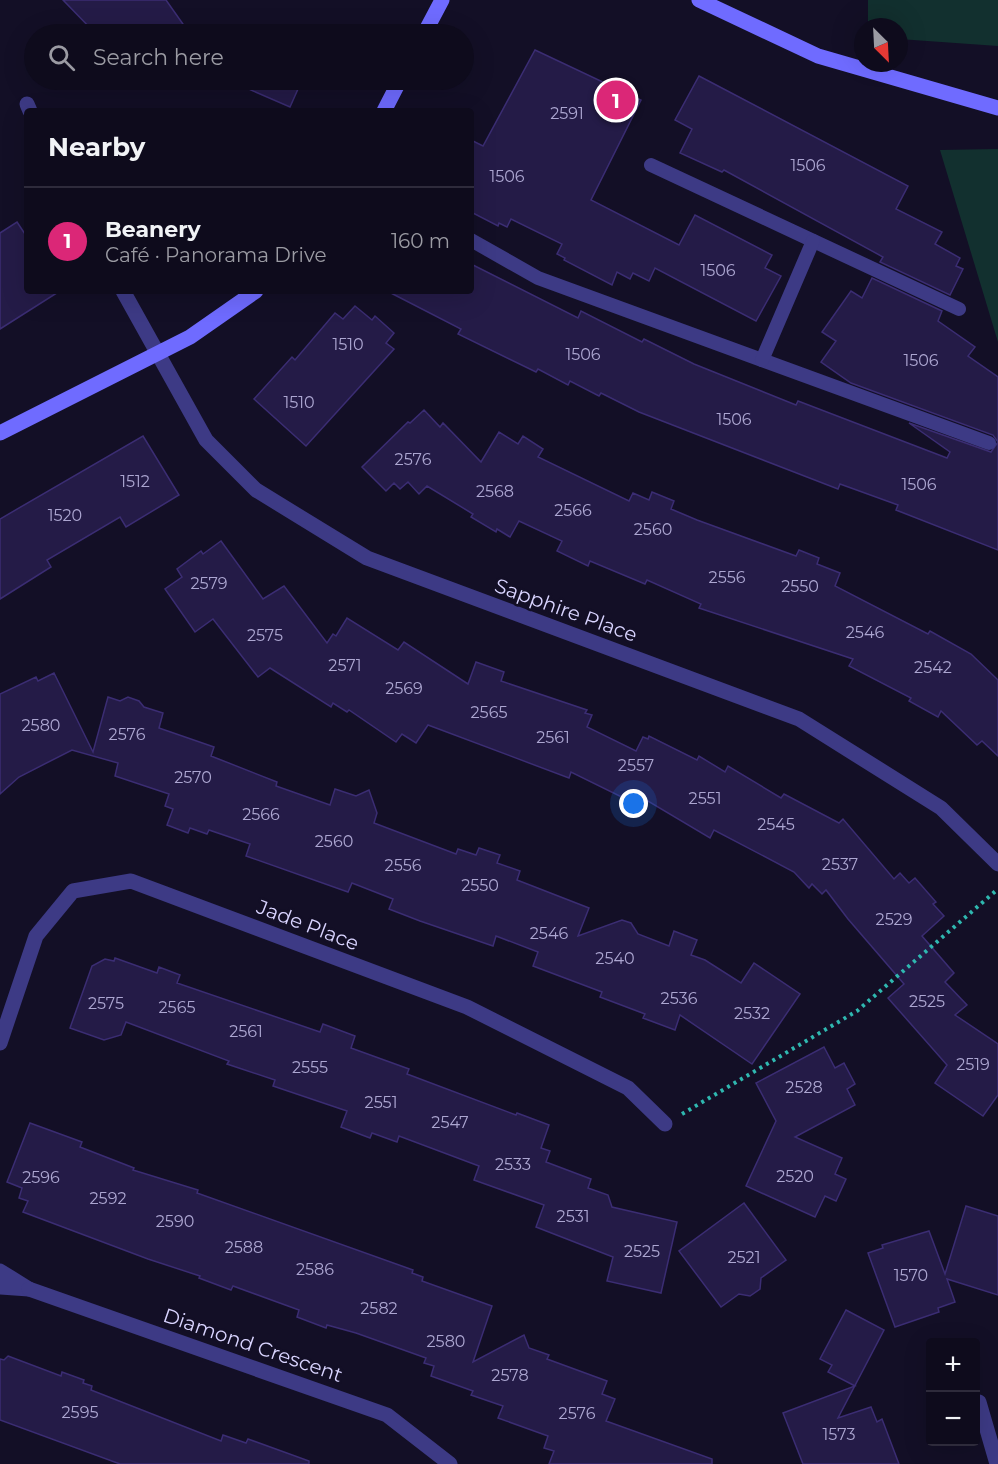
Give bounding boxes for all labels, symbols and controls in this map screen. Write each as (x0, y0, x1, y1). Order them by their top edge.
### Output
north arrow (854, 18, 908, 72)
search box (24, 24, 474, 90)
icon: search (45, 41, 78, 74)
text: Search here (93, 44, 224, 71)
pin: 1 (596, 78, 636, 122)
house number: 2591 (550, 104, 584, 123)
text: Nearby (48, 131, 145, 163)
house number: 1506 (790, 156, 826, 175)
house number: 1506 (489, 167, 525, 186)
text: Beanery (105, 216, 201, 243)
text: 1 (64, 229, 71, 253)
text: 160 m (391, 229, 450, 253)
text: Café · Panorama Drive (105, 243, 327, 267)
house number: 1506 (700, 261, 736, 280)
house number: 1510 (332, 335, 364, 354)
house number: 1506 (565, 345, 601, 364)
house number: 1506 (903, 351, 939, 370)
house number: 1510 (283, 393, 315, 412)
house number: 1506 (716, 410, 752, 429)
house number: 2576 (395, 450, 432, 469)
house number: 1512 (120, 472, 150, 491)
house number: 1506 (901, 475, 937, 494)
house number: 2568 (476, 482, 514, 501)
house number: 2566 (554, 501, 592, 520)
house number: 1520 (48, 506, 82, 525)
house number: 2560 (634, 520, 672, 539)
house number: 2556 (709, 568, 746, 587)
street label: Sapphire Place (491, 573, 641, 647)
house number: 2579 (190, 574, 228, 593)
house number: 2550 (781, 577, 819, 596)
house number: 2546 (846, 623, 884, 642)
house number: 2575 (247, 626, 283, 645)
house number: 2571 (328, 656, 362, 675)
house number: 2542 (914, 658, 952, 677)
house number: 2569 (385, 679, 423, 698)
house number: 2565 (471, 703, 507, 722)
house number: 2580 (22, 716, 60, 735)
house number: 2576 (109, 725, 146, 744)
house number: 2561 (536, 728, 570, 747)
house number: 2557 (618, 756, 654, 775)
house number: 2570 (174, 768, 212, 787)
your location (619, 789, 648, 818)
house number: 2551 (689, 789, 721, 808)
house number: 2566 (242, 805, 280, 824)
house number: 2545 (757, 815, 795, 834)
house number: 2560 (315, 832, 353, 851)
house number: 2537 (822, 855, 858, 874)
house number: 2556 (385, 856, 422, 875)
house number: 2550 (461, 876, 499, 895)
street label: Jade Place (253, 894, 362, 955)
house number: 2529 (876, 910, 912, 929)
house number: 2546 (530, 924, 568, 943)
house number: 2540 (595, 949, 635, 968)
house number: 2536 (661, 989, 698, 1008)
house number: 2525 (909, 992, 945, 1011)
house number: 2575 (88, 994, 124, 1013)
house number: 2565 (159, 998, 195, 1017)
house number: 2532 (734, 1004, 770, 1023)
house number: 2561 (229, 1022, 263, 1041)
house number: 2519 (956, 1055, 990, 1074)
house number: 2555 (292, 1058, 328, 1077)
house number: 2528 (785, 1078, 823, 1097)
house number: 2551 (365, 1093, 397, 1112)
house number: 2547 (431, 1113, 469, 1132)
house number: 2533 (495, 1155, 531, 1174)
house number: 2520 (776, 1167, 814, 1186)
house number: 2596 (22, 1168, 60, 1187)
house number: 2592 (90, 1189, 126, 1208)
house number: 2531 (557, 1207, 589, 1226)
house number: 2590 (156, 1212, 194, 1231)
house number: 2588 (225, 1238, 263, 1257)
house number: 2525 (624, 1242, 660, 1261)
house number: 2521 (728, 1248, 760, 1267)
house number: 2586 (296, 1260, 334, 1279)
house number: 1570 (894, 1266, 928, 1285)
house number: 2582 (360, 1299, 398, 1318)
street label: Diamond Crescent (160, 1303, 346, 1387)
house number: 2580 (427, 1332, 465, 1351)
map controls (926, 1338, 980, 1446)
button: + (926, 1338, 980, 1392)
house number: 2578 (491, 1366, 529, 1385)
button: − (926, 1392, 980, 1446)
house number: 2595 (62, 1403, 98, 1422)
house number: 2576 (559, 1404, 596, 1423)
house number: 1573 (823, 1425, 855, 1444)

